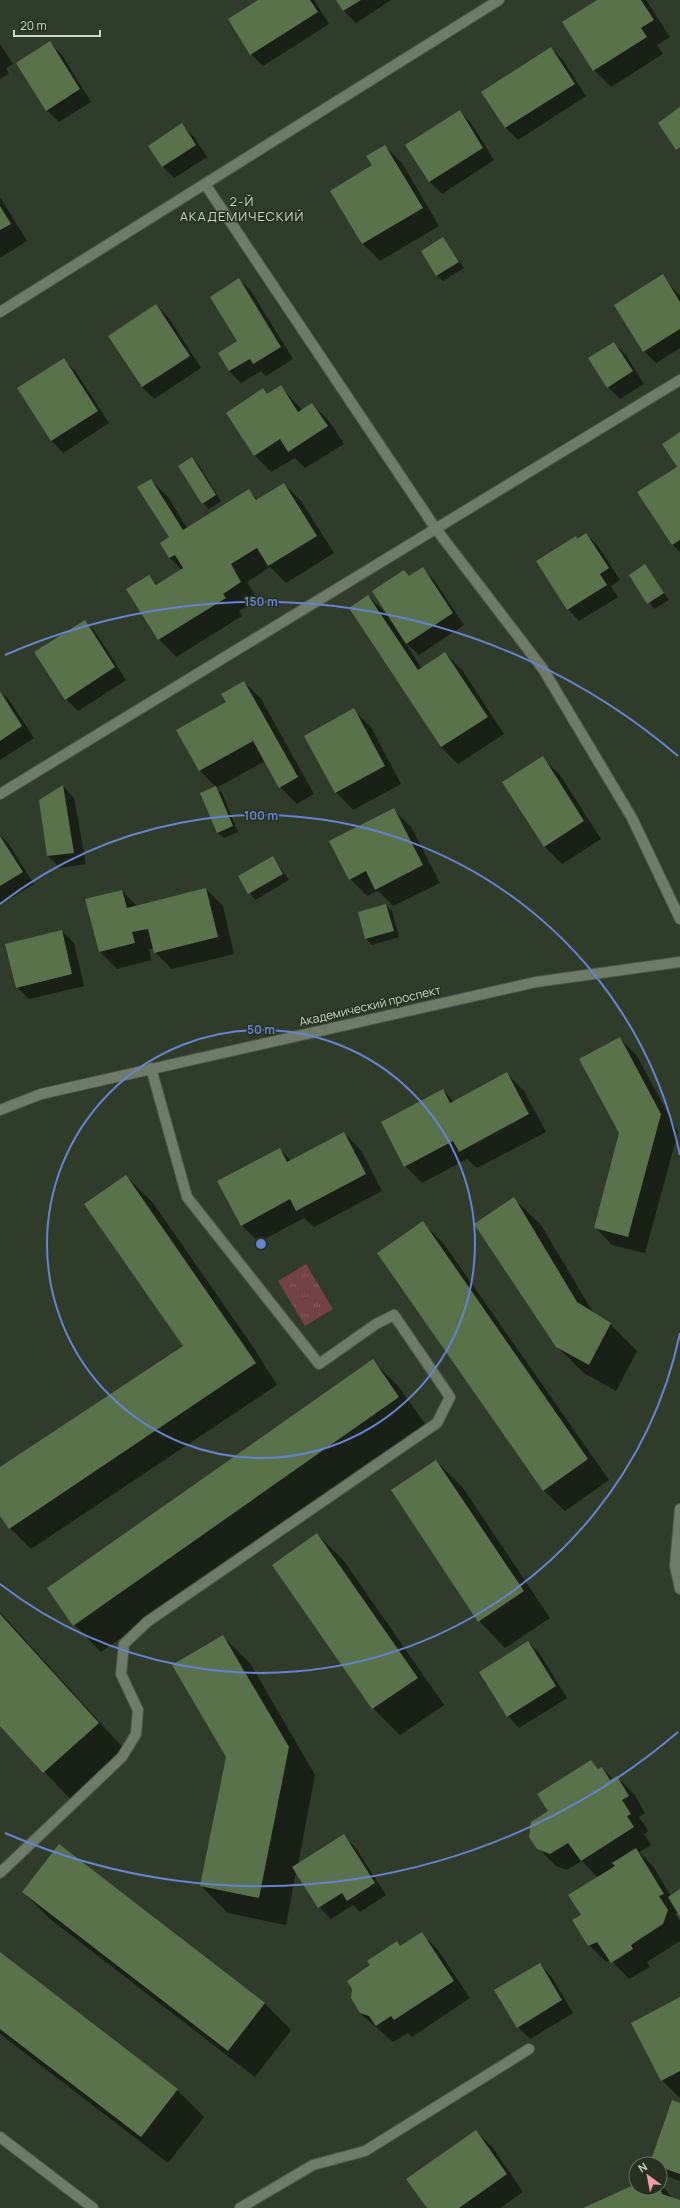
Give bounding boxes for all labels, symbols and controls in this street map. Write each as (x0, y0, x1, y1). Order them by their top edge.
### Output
scale bar (14, 12, 100, 38)
text: 20 m (20, 17, 47, 34)
district label: 2-Й АКАДЕМИЧЕСКИЙ (180, 192, 304, 225)
text: 150 m (244, 593, 278, 610)
text: 100 m (244, 807, 278, 824)
street label: Академический проспект (297, 981, 442, 1030)
text: 50 m (247, 1021, 275, 1038)
centre of rings (254, 1237, 268, 1251)
north arrow (628, 2156, 668, 2196)
text: N (635, 2159, 650, 2176)

